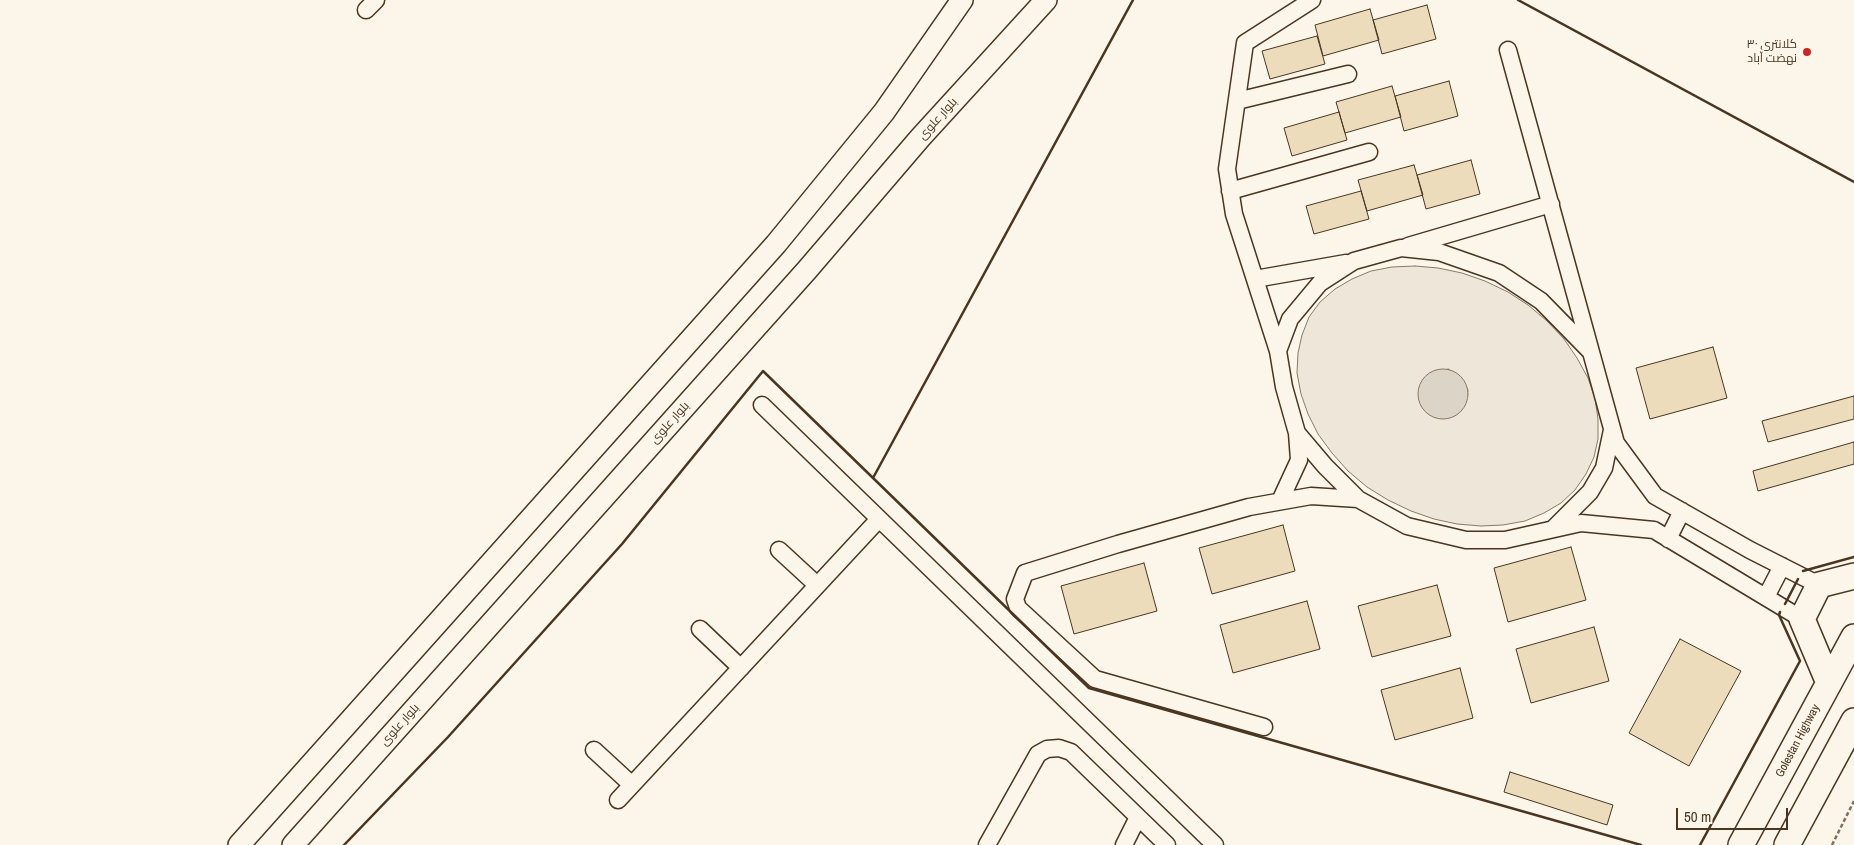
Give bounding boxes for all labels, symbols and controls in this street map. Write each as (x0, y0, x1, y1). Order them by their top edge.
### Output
place label: کلانتری ۳۰ نهضت آباد (1747, 38, 1797, 66)
marker: کلانتری ۳۰ نهضت آباد (1801, 46, 1813, 58)
street label: بلوار علوی (915, 95, 961, 143)
street label: بلوار علوی (647, 399, 693, 447)
street label: بلوار علوی (377, 701, 423, 749)
street label: Golestan Highway (1773, 702, 1823, 780)
scale bar (1679, 798, 1792, 830)
text: 50 m (1684, 806, 1711, 827)

